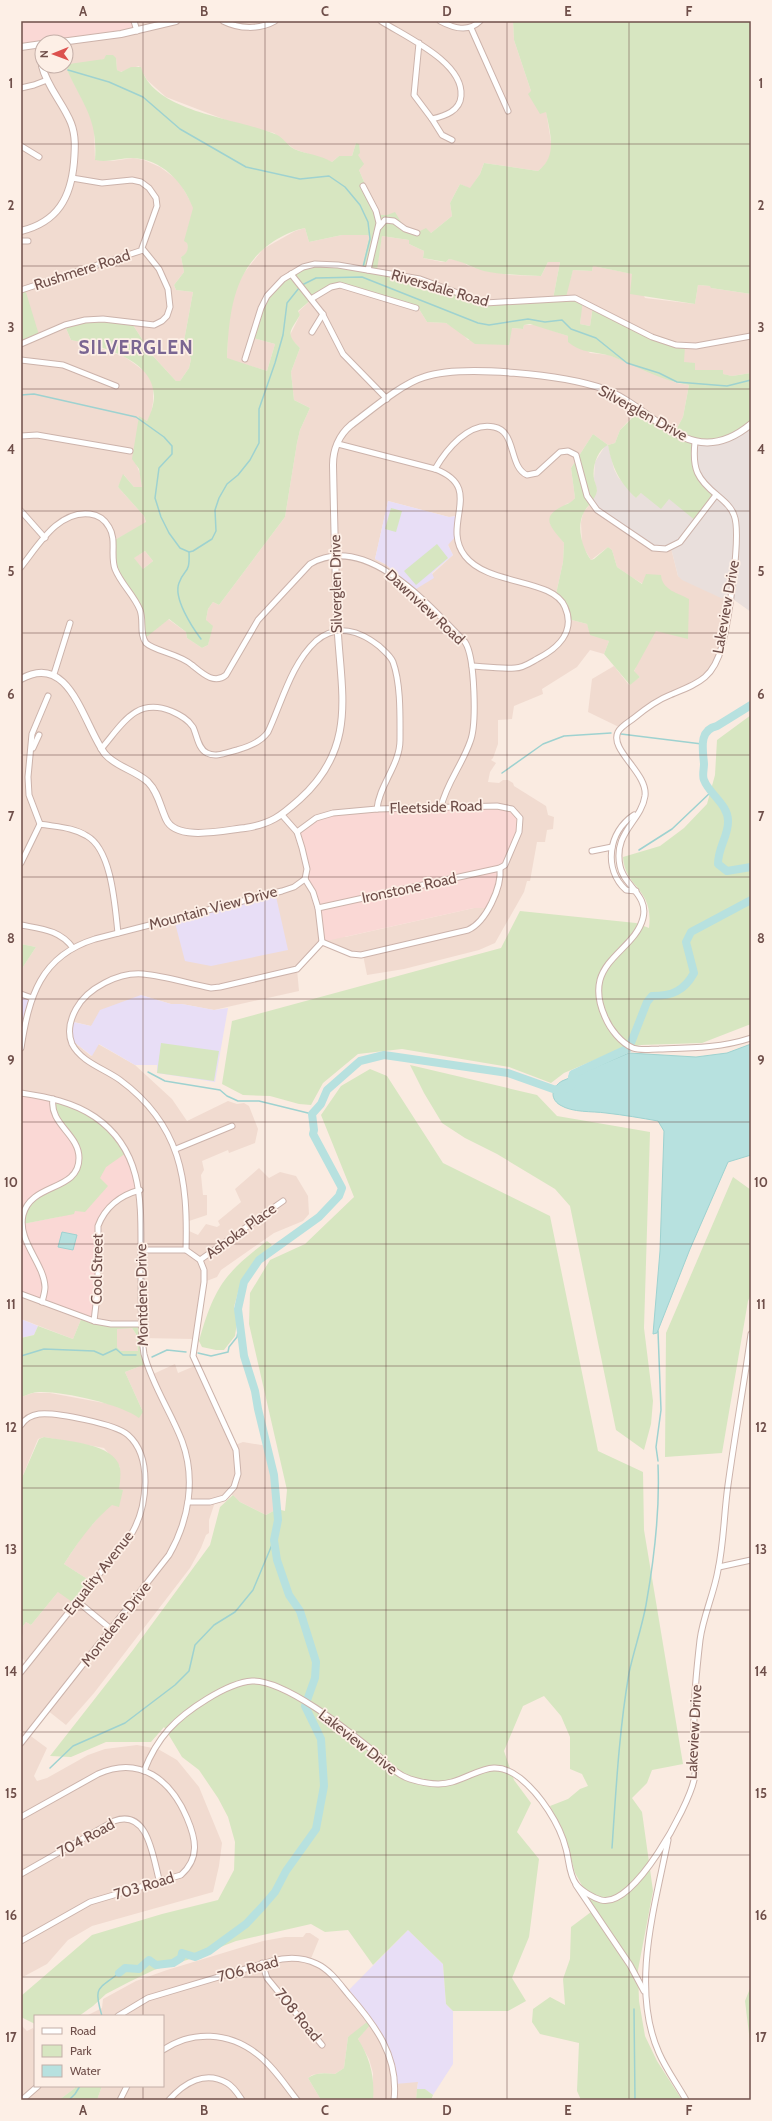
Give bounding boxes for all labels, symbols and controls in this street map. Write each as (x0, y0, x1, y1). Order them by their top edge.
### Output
text: A (79, 3, 88, 19)
text: B (200, 3, 208, 19)
text: C (321, 3, 329, 19)
text: D (442, 3, 452, 19)
text: E (564, 3, 572, 19)
text: F (686, 3, 693, 19)
north arrow (34, 34, 74, 74)
text: N (37, 50, 51, 58)
text: 1 (9, 75, 13, 91)
text: 1 (759, 75, 763, 91)
text: 2 (8, 197, 15, 213)
text: 2 (758, 197, 765, 213)
street label: Rushmere Road (32, 246, 132, 294)
street label: Riversdale Road (389, 265, 491, 311)
text: 3 (7, 319, 15, 335)
text: 3 (757, 319, 765, 335)
district label: SILVERGLEN (78, 336, 194, 359)
street label: Silverglen Drive (595, 381, 691, 445)
text: 4 (7, 441, 15, 457)
text: 4 (757, 441, 765, 457)
street label: Silverglen Drive (326, 534, 346, 634)
street label: Lakeview Drive (709, 558, 743, 655)
text: 5 (8, 563, 15, 579)
text: 5 (758, 563, 765, 579)
street label: Dawnview Road (382, 566, 468, 648)
text: 6 (7, 686, 15, 702)
text: 6 (757, 686, 765, 702)
street label: Fleetside Road (389, 796, 483, 818)
text: 7 (8, 808, 15, 824)
text: 7 (758, 808, 765, 824)
street label: Ironstone Road (360, 869, 458, 907)
street label: Mountain View Drive (147, 882, 279, 934)
text: 8 (7, 930, 15, 946)
text: 8 (757, 930, 765, 946)
text: 9 (7, 1052, 15, 1068)
text: 9 (757, 1052, 765, 1068)
text: 10 (4, 1174, 18, 1190)
text: 10 (754, 1174, 768, 1190)
street label: Ashoka Place (202, 1199, 280, 1263)
street label: Cool Street (87, 1233, 107, 1305)
street label: Montdene Drive (132, 1243, 152, 1346)
text: 11 (6, 1296, 16, 1312)
text: 11 (756, 1296, 766, 1312)
text: 12 (5, 1419, 17, 1435)
text: 12 (755, 1419, 767, 1435)
street label: Equality Avenue (61, 1527, 138, 1619)
text: 13 (5, 1541, 17, 1557)
text: 13 (755, 1541, 767, 1557)
street label: Montdene Drive (77, 1578, 155, 1670)
text: 14 (5, 1663, 17, 1679)
text: 14 (755, 1663, 767, 1679)
street label: Lakeview Drive (683, 1684, 705, 1780)
street label: Lakeview Drive (315, 1706, 401, 1778)
text: 15 (5, 1785, 17, 1801)
text: 15 (755, 1785, 767, 1801)
street label: 704 Road (54, 1815, 118, 1861)
street label: 703 Road (112, 1868, 176, 1904)
text: 16 (5, 1907, 17, 1923)
text: 16 (755, 1907, 767, 1923)
street label: 706 Road (216, 1952, 280, 1986)
street label: 708 Road (271, 1985, 325, 2045)
legend (34, 2015, 164, 2087)
text: Road (70, 2023, 96, 2038)
text: 17 (5, 2029, 17, 2045)
text: 17 (755, 2029, 767, 2045)
text: Park (70, 2043, 92, 2058)
text: Water (70, 2063, 101, 2078)
text: A (79, 2102, 88, 2118)
text: B (200, 2102, 208, 2118)
text: C (321, 2102, 329, 2118)
text: D (442, 2102, 452, 2118)
text: E (564, 2102, 572, 2118)
text: F (686, 2102, 693, 2118)

